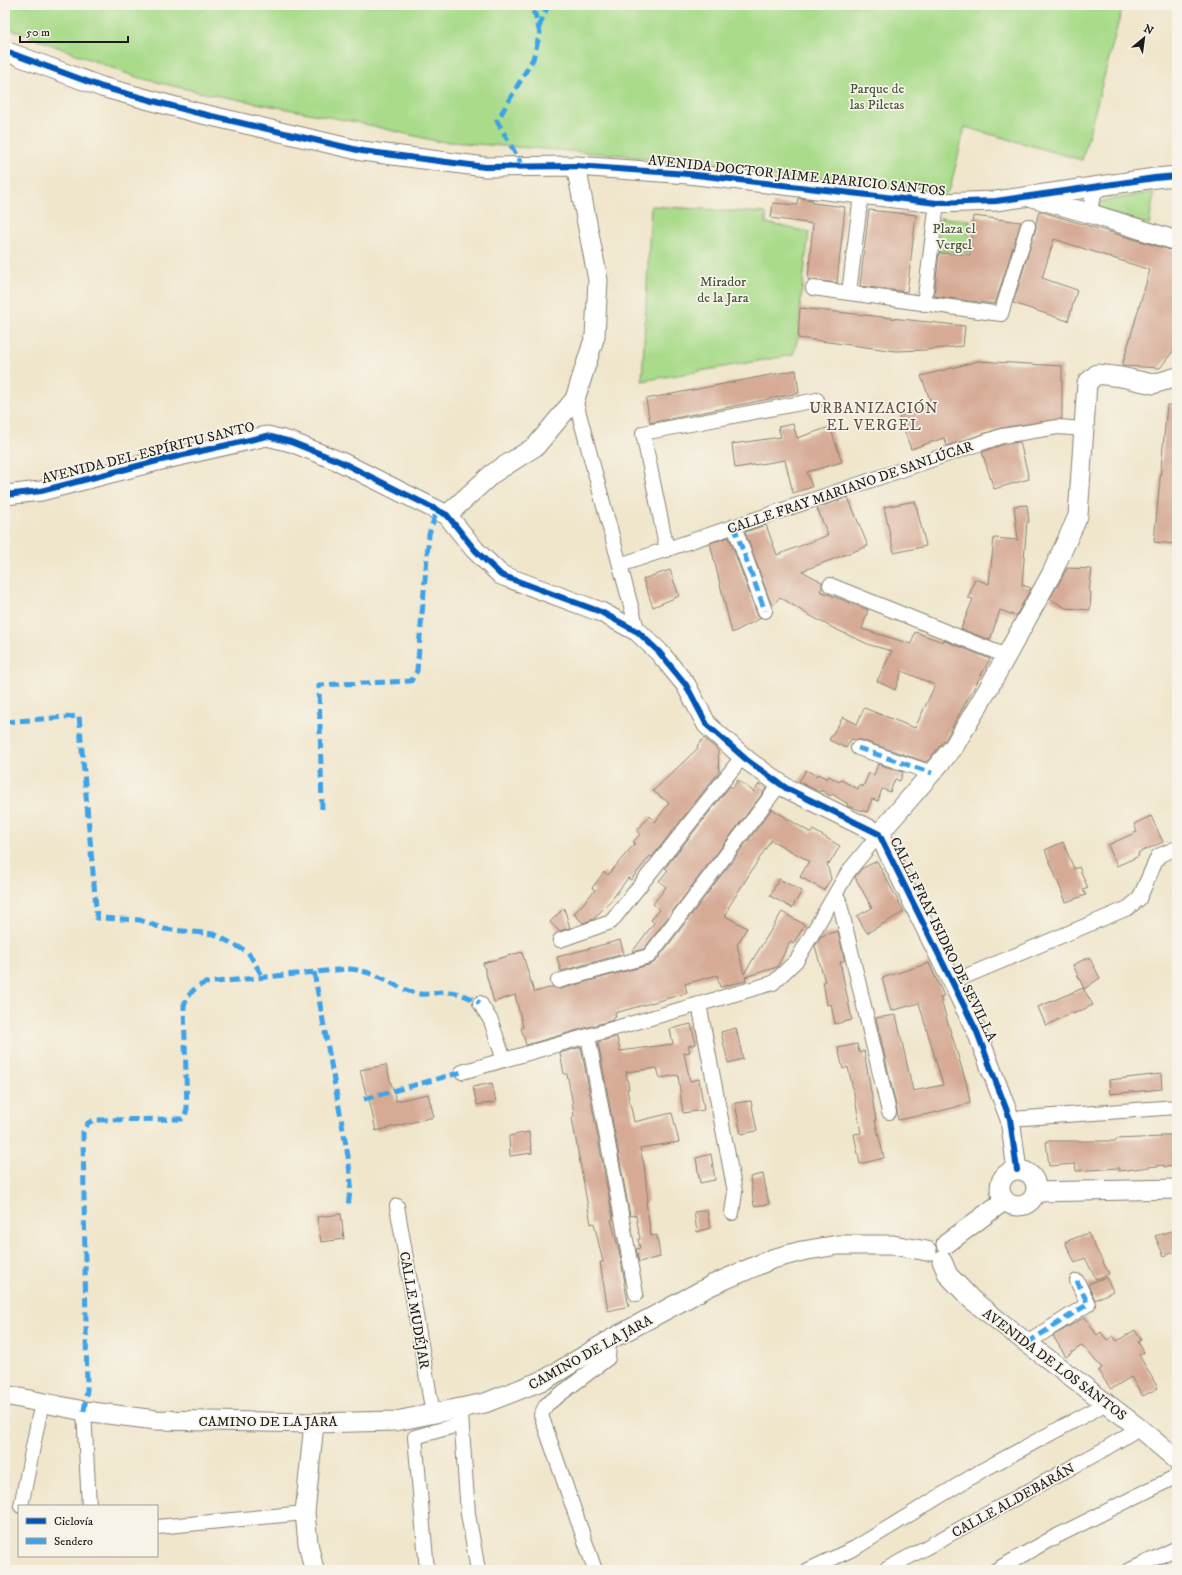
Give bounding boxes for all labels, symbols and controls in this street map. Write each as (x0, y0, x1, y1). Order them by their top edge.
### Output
scale bar (20, 18, 128, 44)
north arrow (1124, 18, 1164, 58)
text: N (1141, 22, 1156, 38)
text: 50 m (26, 25, 50, 40)
park label: Parque de las Piletas (850, 80, 905, 114)
street label: AVENIDA DOCTOR JAIME APARICIO SANTOS (647, 151, 946, 201)
park label: Plaza el Vergel (932, 220, 976, 254)
park label: Mirador de la Jara (697, 273, 749, 307)
district label: URBANIZACIÓN EL VERGEL (810, 399, 938, 435)
street label: AVENIDA DEL ESPÍRITU SANTO (40, 418, 257, 488)
street label: CALLE FRAY MARIANO DE SANLÚCAR (725, 437, 976, 539)
street label: CALLE FRAY ISIDRO DE SEVILLA (886, 834, 1001, 1046)
street label: CALLE MUDÉJAR (395, 1250, 433, 1371)
street label: AVENIDA DE LOS SANTOS (979, 1305, 1130, 1425)
street label: CAMINO DE LA JARA (525, 1311, 657, 1394)
street label: CAMINO DE LA JARA (199, 1413, 339, 1431)
street label: CALLE ALDEBARÁN (949, 1459, 1079, 1542)
legend (18, 1505, 158, 1557)
text: Ciclovía (54, 1514, 94, 1529)
text: Sendero (54, 1534, 93, 1549)

